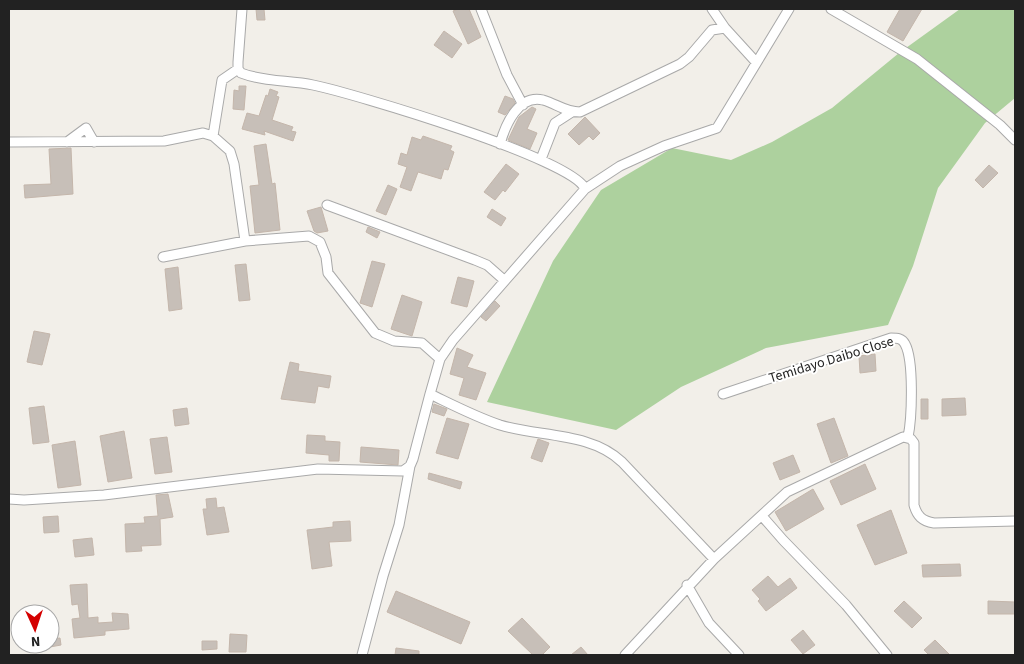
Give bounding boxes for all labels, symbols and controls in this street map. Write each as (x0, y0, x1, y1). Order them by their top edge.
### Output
street label: Temidayo Daibo Close (766, 331, 896, 388)
north arrow (10, 604, 60, 654)
text: N (30, 631, 41, 651)

